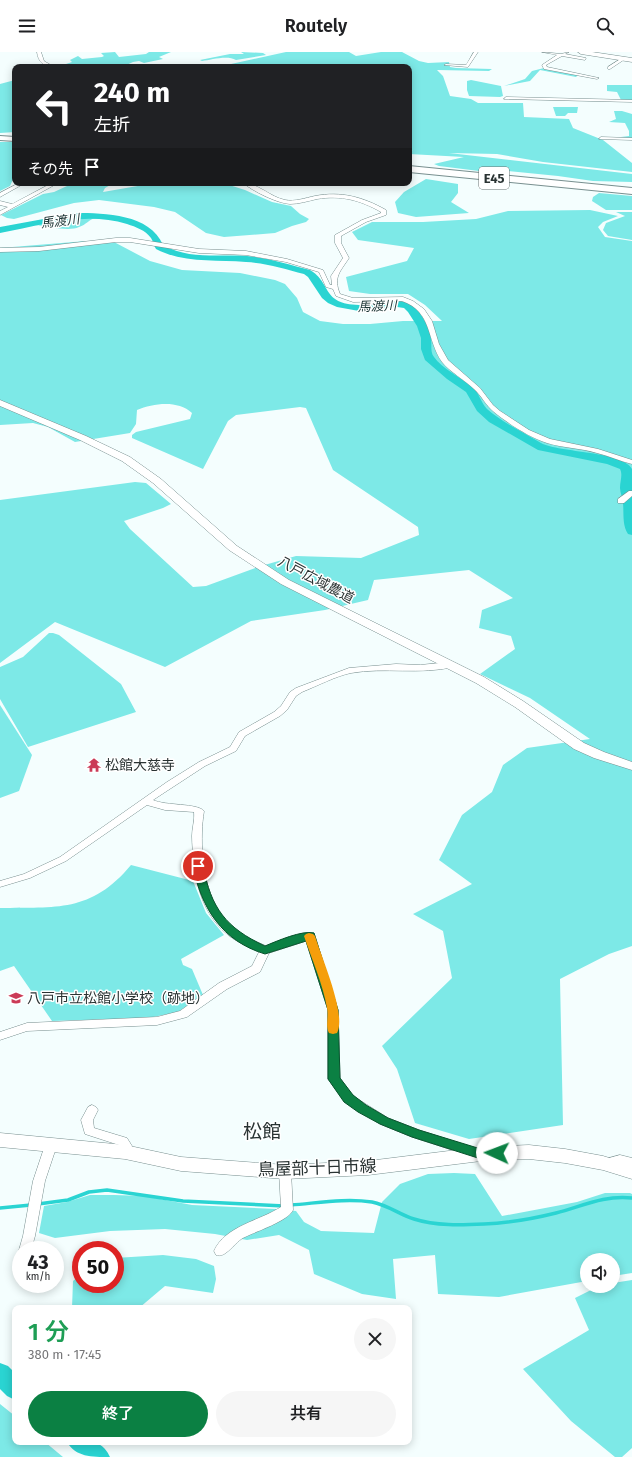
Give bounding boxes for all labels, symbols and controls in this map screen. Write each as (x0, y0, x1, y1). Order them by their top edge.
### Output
icon: menu (16, 15, 38, 37)
text: Routely (285, 15, 347, 37)
icon: search (594, 15, 616, 37)
text: 240 m (94, 76, 170, 109)
icon: left (28, 80, 80, 132)
text: 左折 (94, 114, 130, 136)
icon: arrive (81, 156, 103, 178)
text: その先 (28, 160, 73, 178)
road number: E45 (479, 167, 509, 189)
water label: 馬渡川 (40, 211, 82, 231)
water label: 馬渡川 (357, 298, 399, 314)
street label: 八戸広域農道 (275, 553, 357, 607)
temple icon: 松館大慈寺 (86, 757, 102, 773)
place label: 松館大慈寺 (105, 757, 175, 774)
pin (181, 849, 215, 883)
icon: arrive (187, 855, 209, 877)
school or university icon: 八戸市立松館小学校（跡地） (8, 990, 24, 1006)
place label: 八戸市立松館小学校（跡地） (27, 990, 209, 1007)
district label: 松館 (243, 1120, 281, 1143)
position arrow (476, 1132, 518, 1174)
street label: 鳥屋部十日市線 (257, 1155, 377, 1181)
speed limit sign: 50 (72, 1241, 124, 1293)
text: 43 (27, 1250, 49, 1274)
map controls (580, 1253, 620, 1293)
button: sound (580, 1253, 620, 1293)
text: km/h (26, 1271, 50, 1283)
text: 1 分 (28, 1318, 69, 1346)
button: close (354, 1318, 396, 1360)
text: 380 m · 17:45 (28, 1347, 101, 1362)
button: 終了 (28, 1391, 208, 1437)
button: 共有 (216, 1391, 396, 1437)

